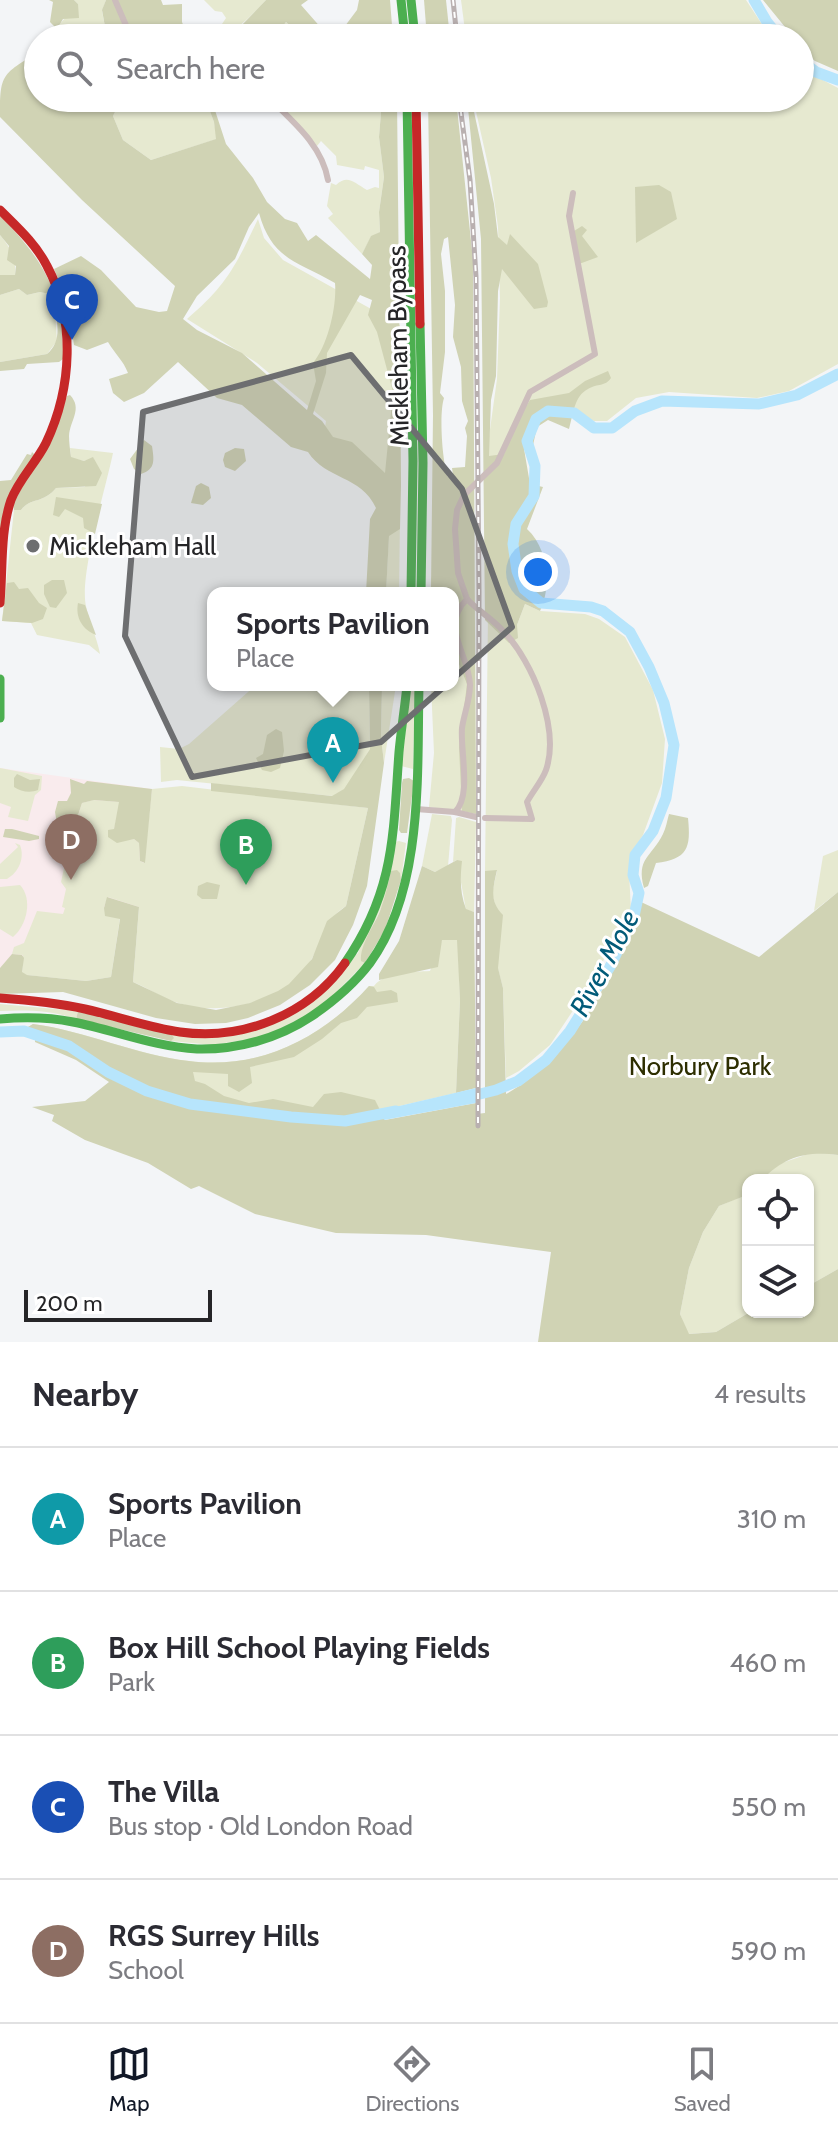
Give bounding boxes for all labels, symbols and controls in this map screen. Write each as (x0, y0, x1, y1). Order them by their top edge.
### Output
search box (24, 24, 814, 112)
icon: search (52, 46, 96, 90)
text: Search here (116, 50, 265, 87)
street label: Mickleham Bypass (380, 245, 416, 447)
pin: C (46, 274, 98, 340)
place label: Mickleham Hall (49, 530, 216, 562)
marker: Mickleham Hall (24, 537, 42, 555)
your location (518, 552, 558, 592)
popup (207, 587, 459, 691)
text: Sports Pavilion (236, 605, 430, 642)
text: Place (236, 642, 294, 674)
pin: A (307, 717, 359, 783)
pin: D (45, 814, 97, 880)
pin: B (220, 819, 272, 885)
water label: River Mole (562, 904, 646, 1022)
park label: Norbury Park (629, 1050, 772, 1082)
map controls (742, 1174, 814, 1318)
button: locate (742, 1174, 814, 1246)
button: layers (742, 1246, 814, 1318)
scale bar (24, 1286, 212, 1322)
text: 200 m (36, 1290, 102, 1317)
text: Nearby (32, 1373, 139, 1415)
text: 4 results (714, 1378, 806, 1410)
text: Sports Pavilion (108, 1485, 302, 1522)
text: A (50, 1503, 66, 1535)
text: 310 m (737, 1503, 806, 1535)
text: Place (108, 1522, 166, 1554)
text: Box Hill School Playing Fields (108, 1629, 490, 1666)
text: B (50, 1647, 66, 1679)
text: 460 m (729, 1647, 806, 1679)
text: Park (108, 1666, 155, 1698)
text: The Villa (108, 1773, 220, 1810)
text: C (50, 1791, 66, 1823)
text: 550 m (731, 1791, 806, 1823)
text: Bus stop · Old London Road (108, 1810, 413, 1842)
text: RGS Surrey Hills (108, 1917, 320, 1954)
text: D (49, 1935, 67, 1967)
text: 590 m (730, 1935, 806, 1967)
text: School (108, 1954, 184, 1986)
tab: Map (107, 2042, 151, 2117)
tab: Directions (365, 2042, 459, 2117)
tab: Saved (674, 2042, 731, 2117)

